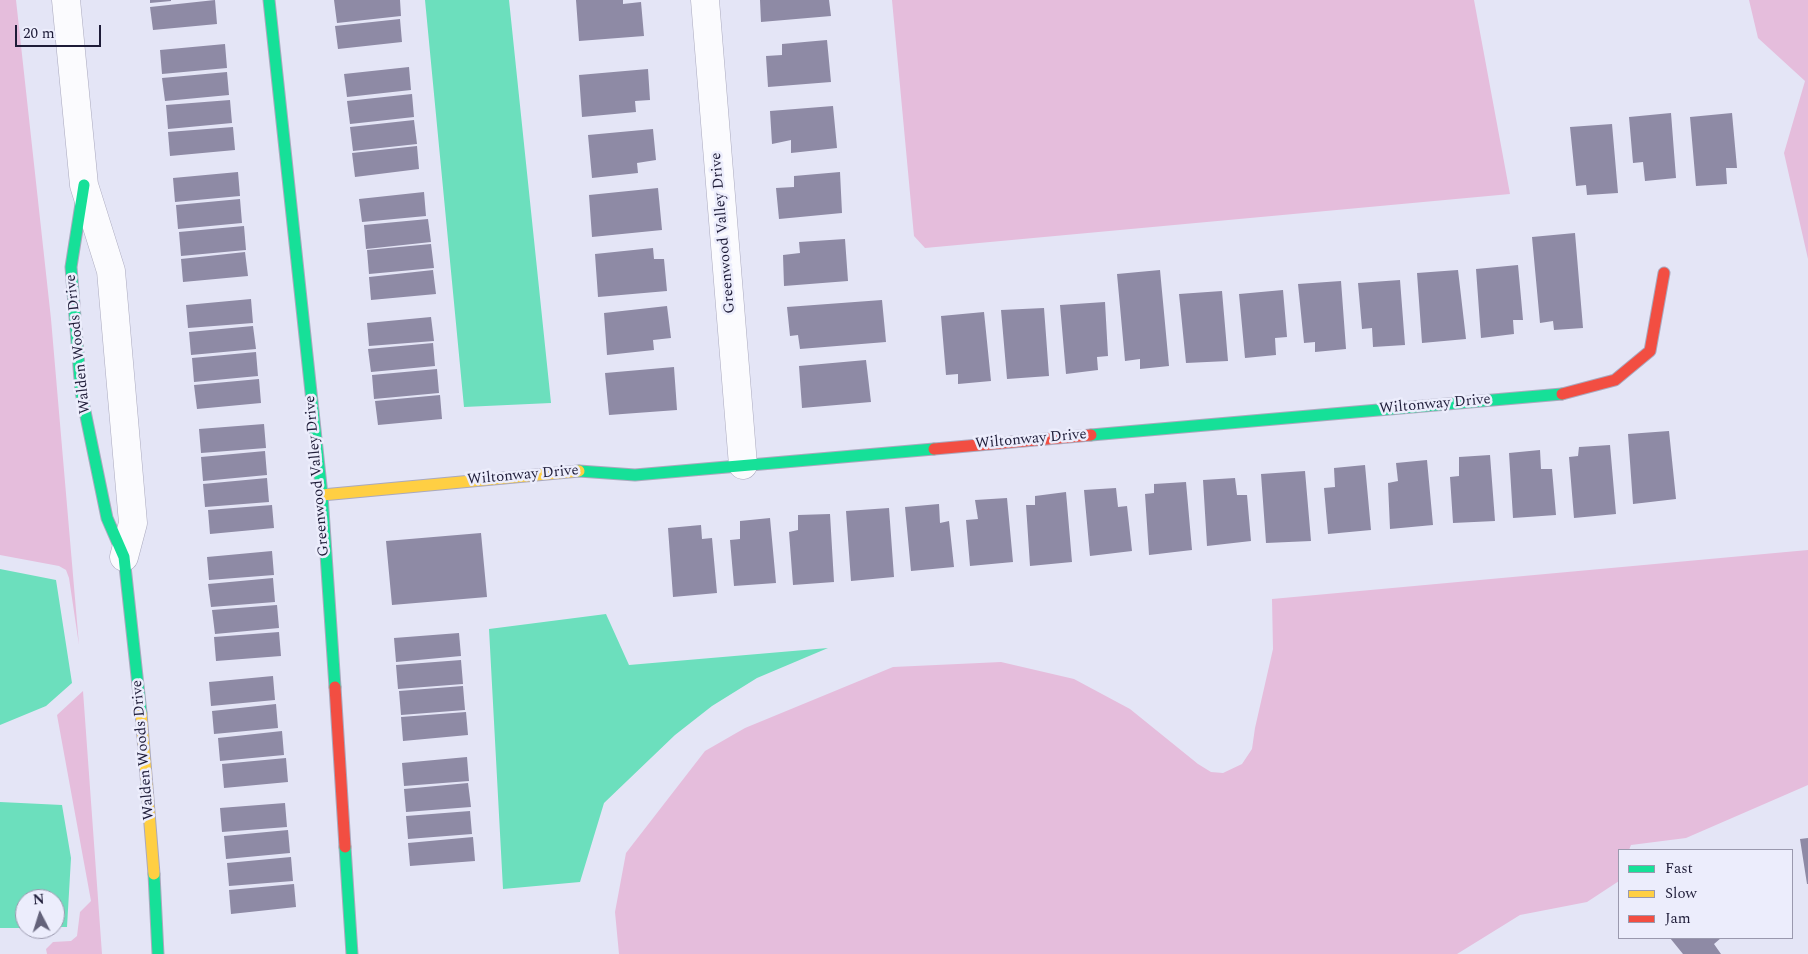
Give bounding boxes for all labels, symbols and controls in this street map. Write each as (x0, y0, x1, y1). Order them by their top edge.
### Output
scale bar (18, 15, 104, 47)
text: 20 m (23, 22, 55, 45)
street label: Greenwood Valley Drive (708, 152, 740, 314)
street label: Walden Woods Drive (63, 273, 95, 415)
street label: Wiltonway Drive (1378, 391, 1492, 419)
street label: Greenwood Valley Drive (302, 395, 334, 557)
street label: Wiltonway Drive (974, 426, 1088, 454)
street label: Wiltonway Drive (466, 462, 580, 490)
street label: Walden Woods Drive (129, 679, 159, 821)
legend (1618, 849, 1793, 939)
text: Fast (1665, 857, 1693, 880)
text: Slow (1665, 882, 1697, 905)
north arrow (15, 889, 65, 939)
text: N (32, 889, 45, 911)
text: Jam (1665, 907, 1691, 930)

